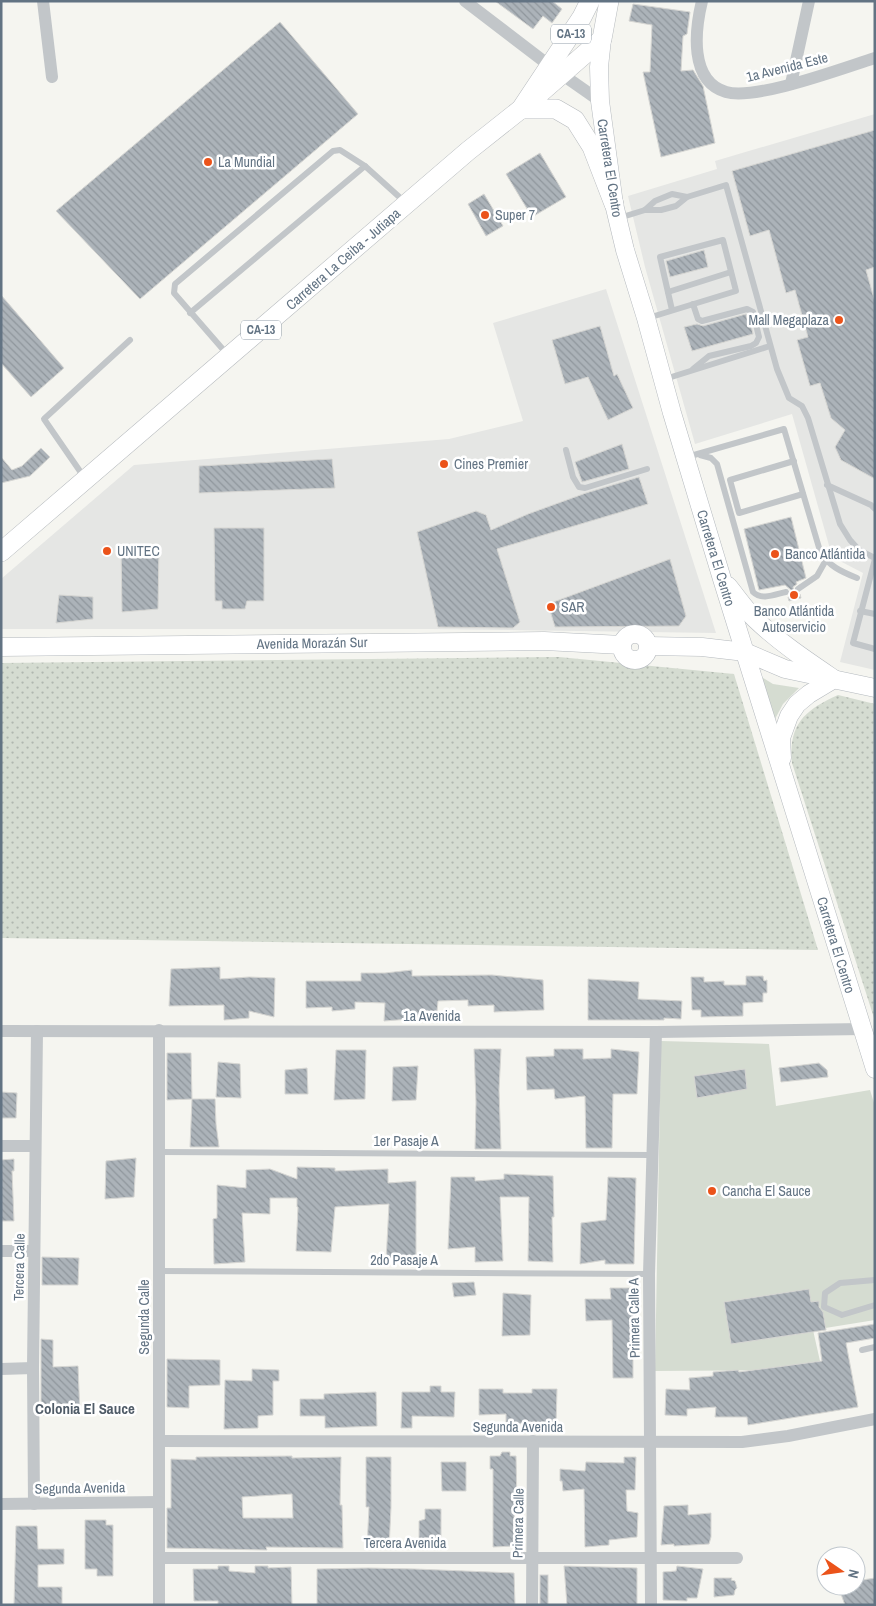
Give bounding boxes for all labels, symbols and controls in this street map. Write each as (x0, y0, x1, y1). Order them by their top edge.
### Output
road number: CA-13 (551, 24, 591, 44)
street label: 1a Avenida Este (744, 48, 830, 86)
street label: Carretera El Centro (593, 117, 627, 219)
place label: La Mundial (218, 153, 275, 171)
marker: La Mundial (202, 156, 214, 168)
street label: Carretera La Ceiba - Jutiapa (282, 204, 405, 314)
place label: Super 7 (495, 206, 535, 224)
marker: Super 7 (479, 209, 491, 221)
place label: Mall Megaplaza (749, 311, 830, 329)
marker: Mall Megaplaza (833, 314, 845, 326)
road number: CA-13 (241, 320, 281, 340)
place label: Cines Premier (454, 455, 528, 473)
marker: Cines Premier (438, 458, 450, 470)
street label: Carretera El Centro (693, 508, 739, 608)
place label: UNITEC (117, 542, 160, 560)
marker: UNITEC (101, 545, 113, 557)
place label: Banco Atlántida (785, 545, 866, 563)
marker: Banco Atlántida (769, 548, 781, 560)
marker: Banco Atlántida Autoservicio (788, 589, 800, 601)
place label: SAR (561, 598, 585, 616)
marker: SAR (545, 601, 557, 613)
place label: Banco Atlántida Autoservicio (754, 602, 835, 636)
street label: Avenida Morazán Sur (255, 633, 368, 653)
street label: Carretera El Centro (813, 895, 859, 995)
street label: 1a Avenida (403, 1007, 461, 1025)
street label: 1er Pasaje A (373, 1132, 439, 1150)
place label: Cancha El Sauce (722, 1182, 811, 1200)
marker: Cancha El Sauce (706, 1185, 718, 1197)
street label: Tercera Calle (9, 1233, 29, 1301)
street label: 2do Pasaje A (370, 1251, 438, 1269)
street label: Primera Calle A (624, 1277, 644, 1358)
street label: Segunda Calle (135, 1279, 153, 1355)
district label: Colonia El Sauce (35, 1398, 135, 1419)
street label: Segunda Avenida (473, 1418, 564, 1436)
street label: Segunda Avenida (35, 1478, 126, 1498)
street label: Primera Calle (508, 1488, 528, 1558)
street label: Tercera Avenida (364, 1534, 447, 1552)
north arrow (816, 1546, 866, 1596)
text: N (844, 1568, 863, 1580)

